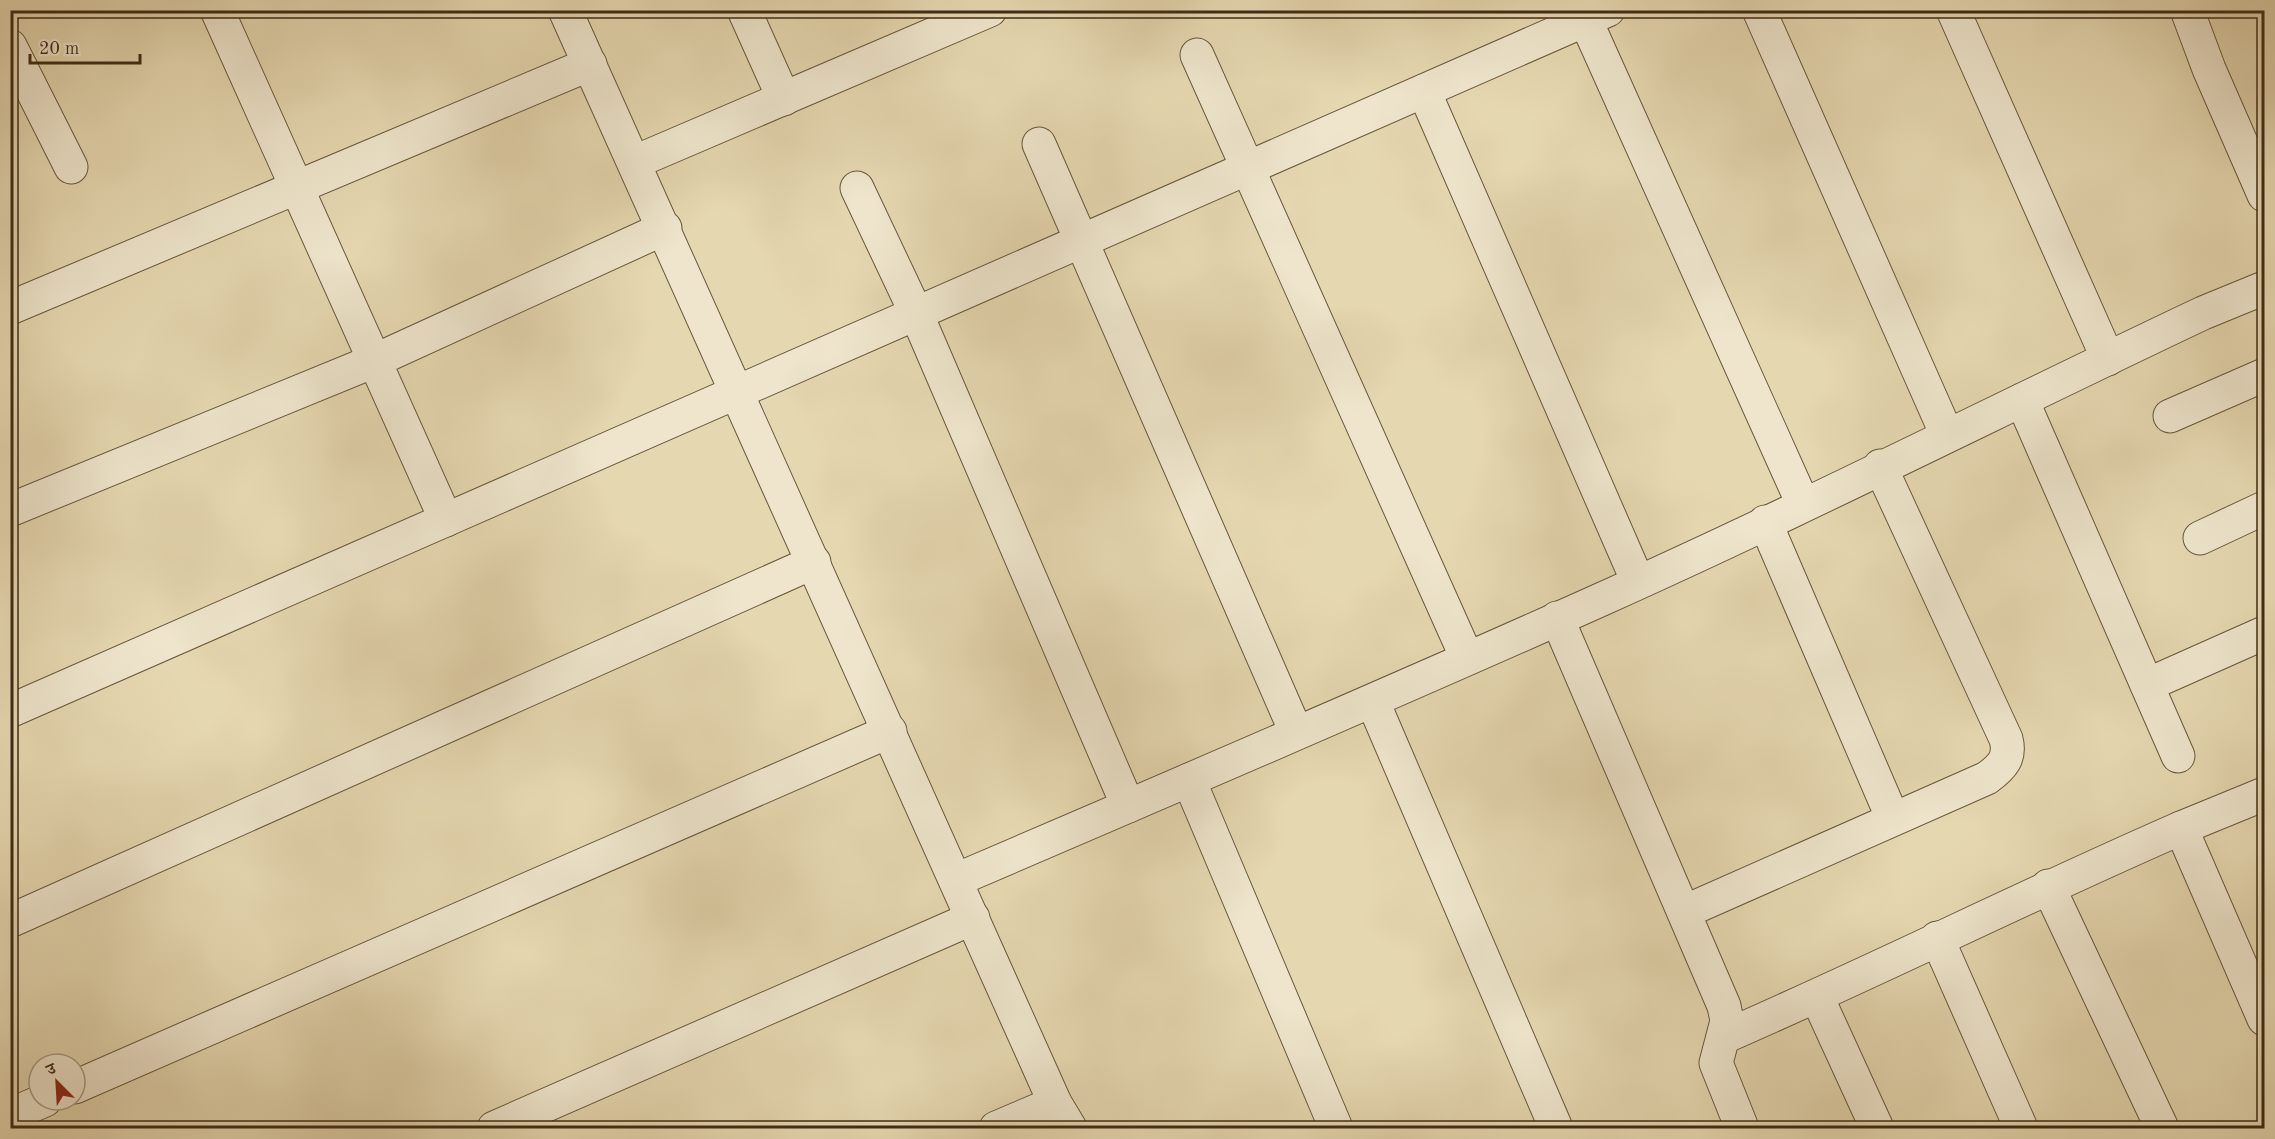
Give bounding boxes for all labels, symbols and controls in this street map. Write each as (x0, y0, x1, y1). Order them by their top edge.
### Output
scale bar (30, 27, 140, 65)
text: 20 m (39, 40, 79, 58)
north arrow (27, 1052, 87, 1112)
text: उ (44, 1060, 60, 1079)

